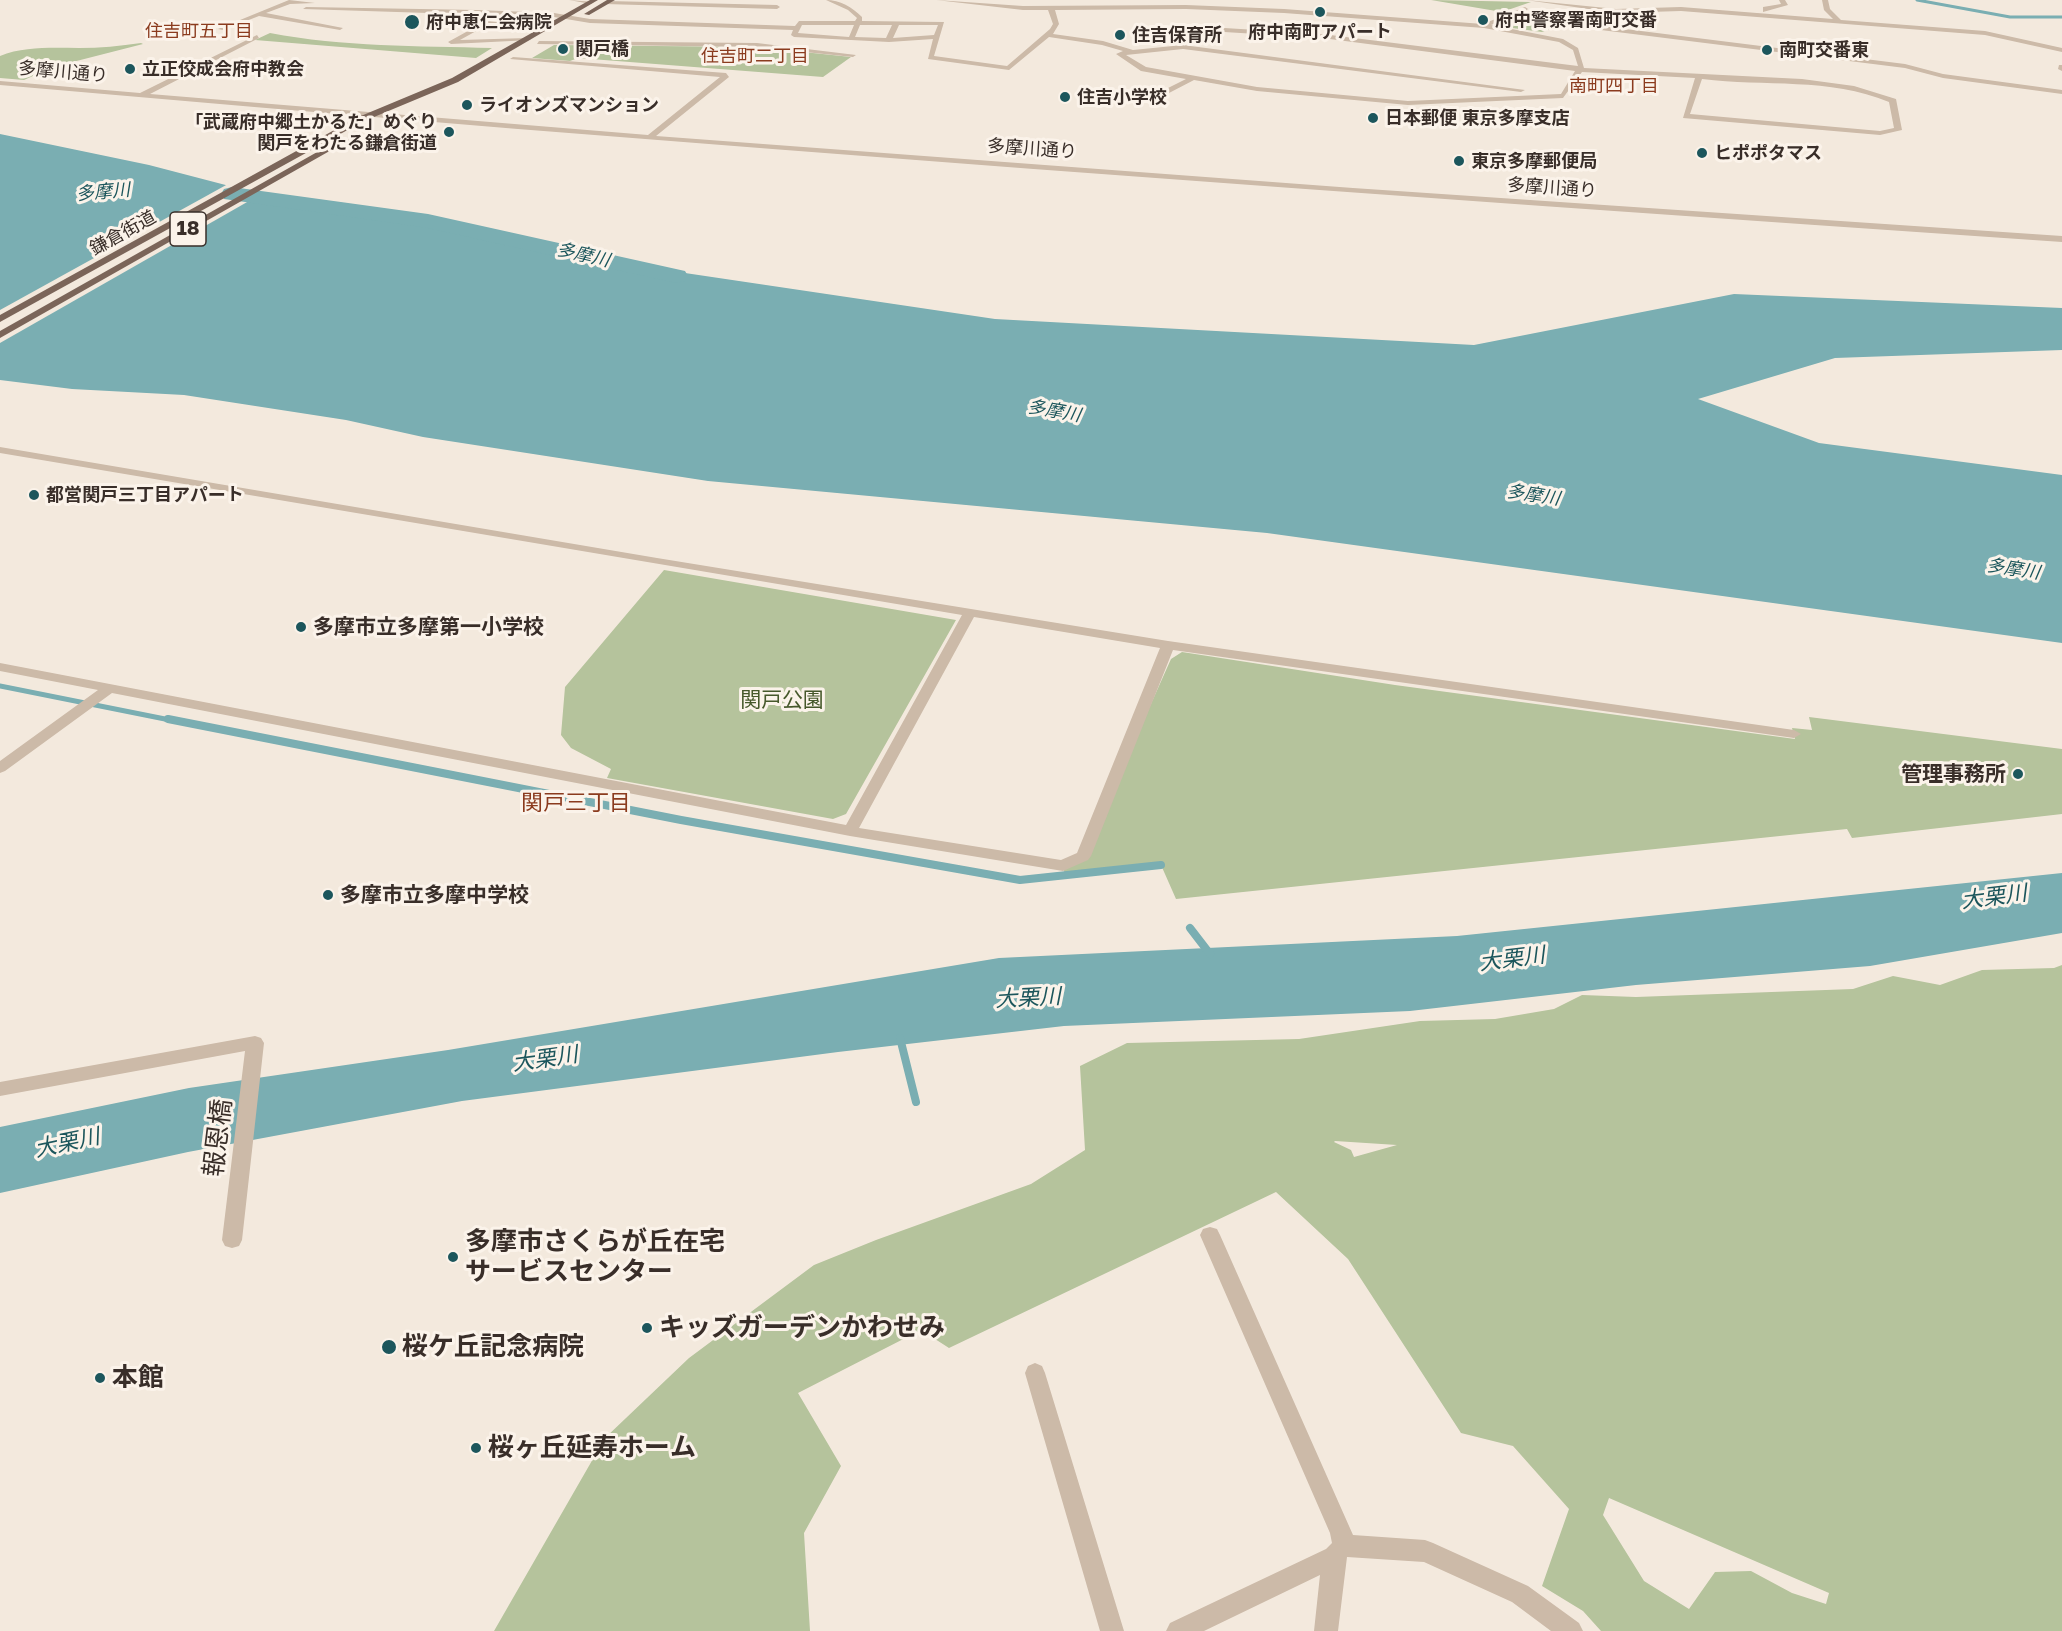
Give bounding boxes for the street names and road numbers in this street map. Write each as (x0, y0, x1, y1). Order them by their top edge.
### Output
street label: 多摩川通り (17, 57, 109, 87)
street label: 多摩川通り (986, 135, 1078, 163)
street label: 多摩川通り (1506, 174, 1598, 202)
street label: 鎌倉街道 (86, 206, 160, 260)
road number: 18 (170, 212, 206, 246)
street label: 報恩橋 (198, 1097, 238, 1179)

